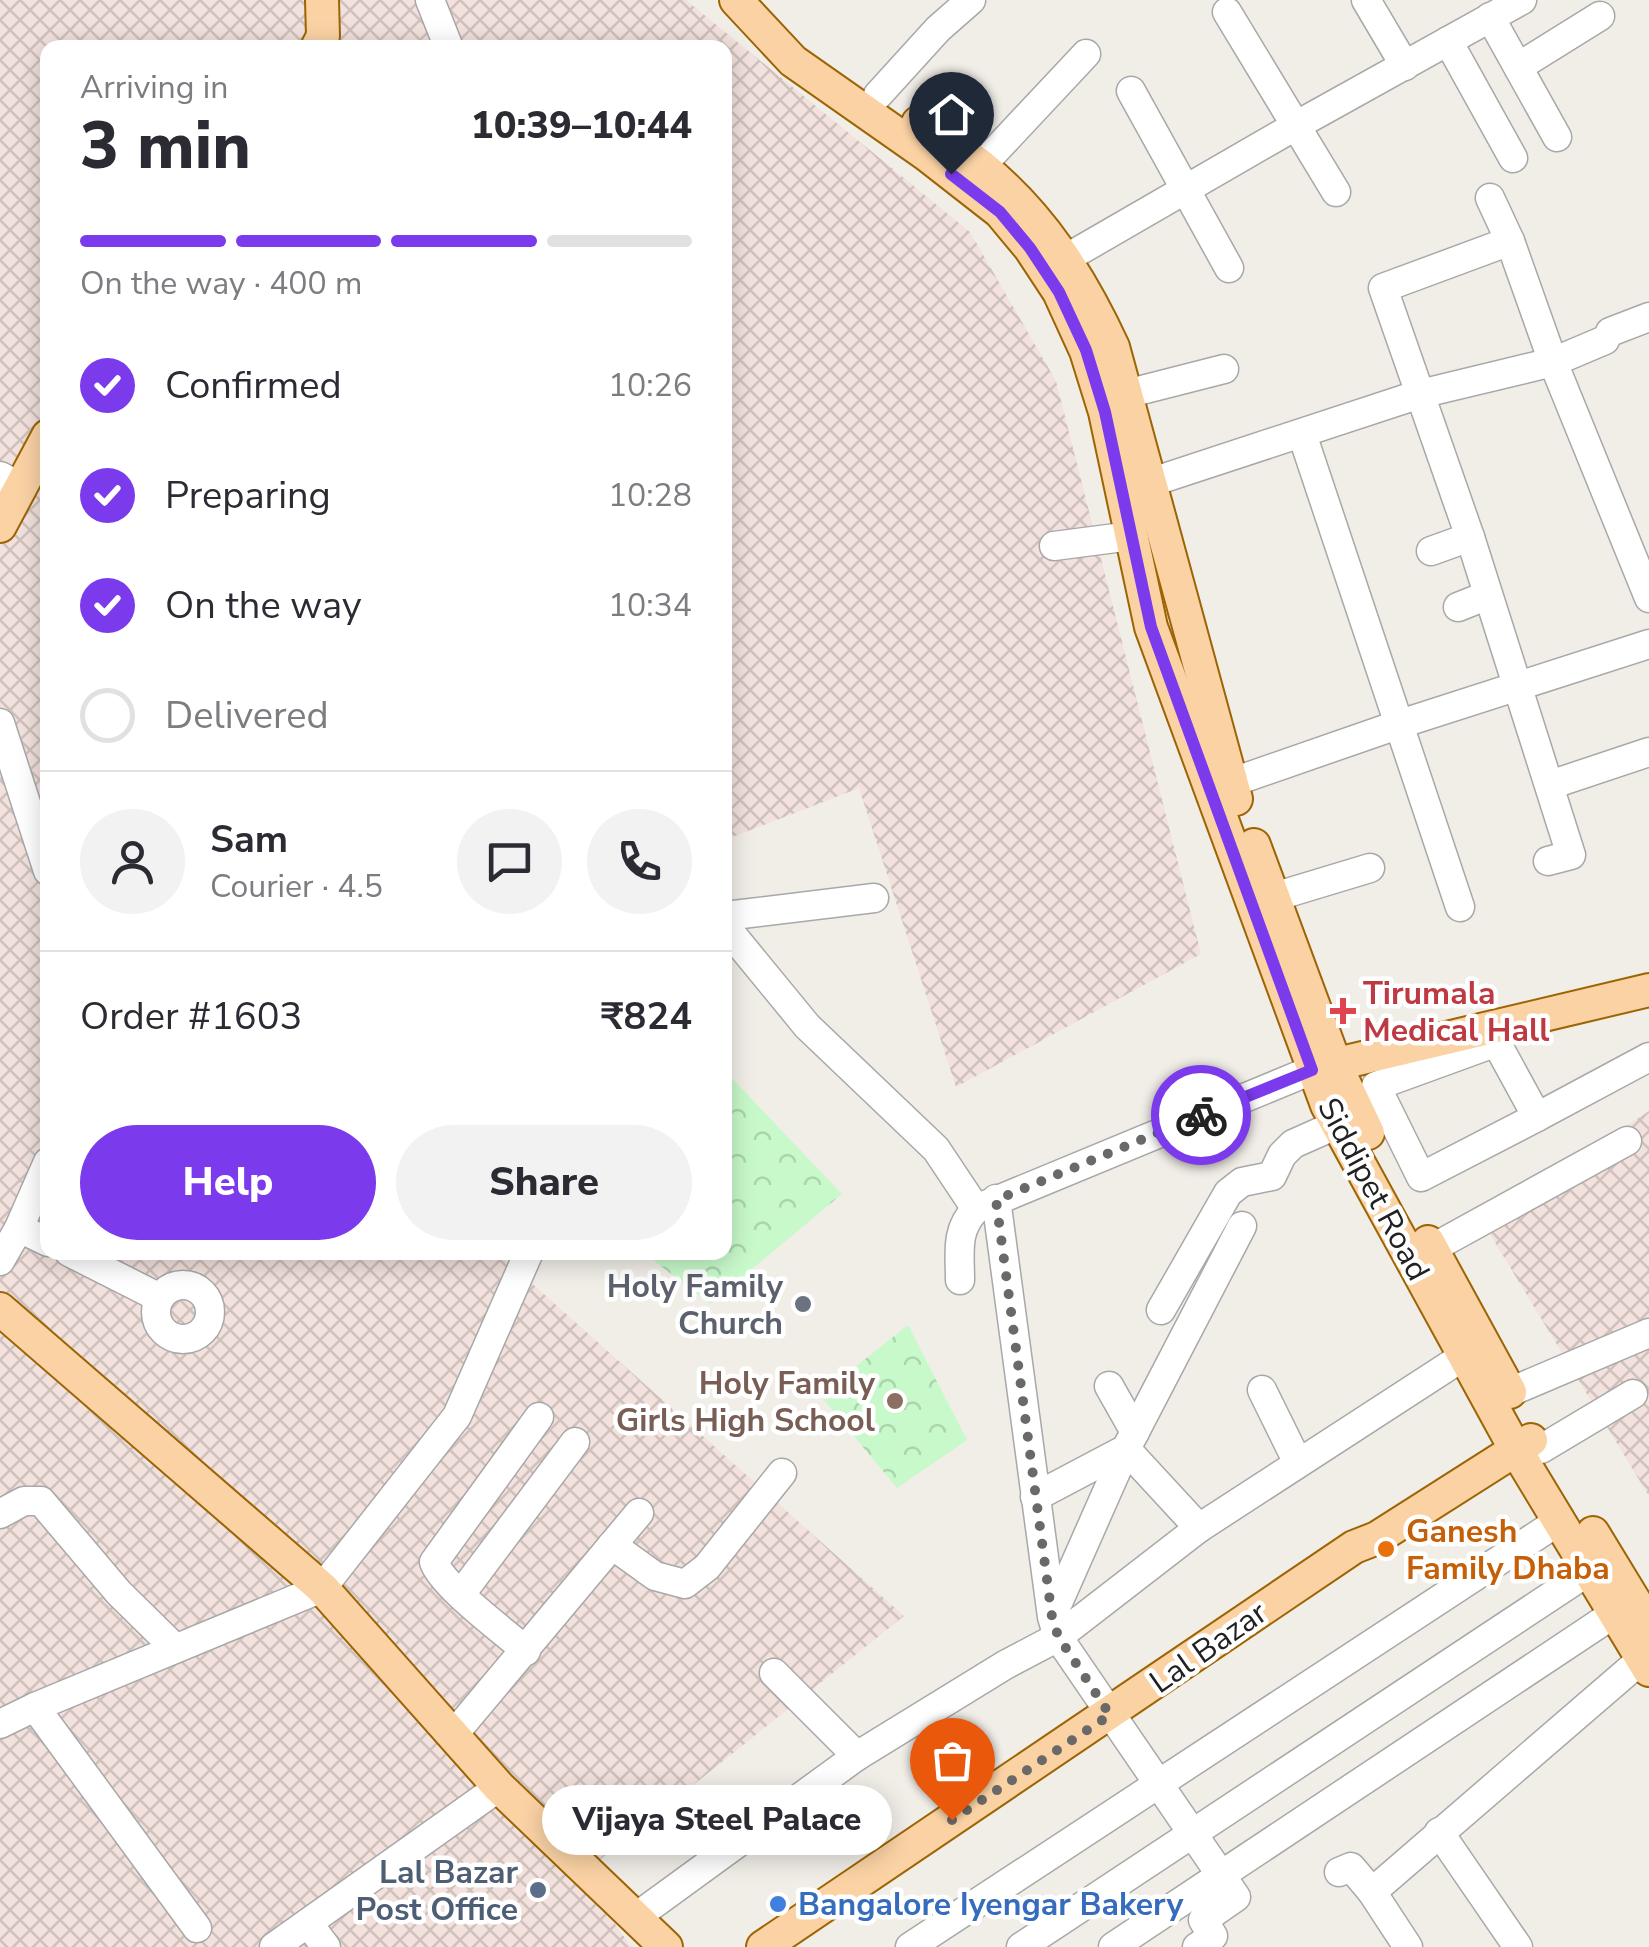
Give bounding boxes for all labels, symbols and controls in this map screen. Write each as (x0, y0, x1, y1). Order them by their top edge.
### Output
text: Arriving in (80, 66, 228, 109)
pin (909, 72, 994, 175)
icon: home (924, 87, 979, 142)
text: 10:39–10:44 (471, 100, 692, 151)
text: 3 min (80, 102, 251, 191)
text: On the way · 400 m (80, 262, 362, 305)
icon: check (80, 358, 135, 413)
text: Confirmed (165, 360, 342, 411)
text: 10:26 (608, 364, 692, 407)
icon: check (80, 468, 135, 523)
text: Preparing (165, 470, 331, 521)
text: 10:28 (608, 474, 692, 517)
icon: check (80, 578, 135, 633)
text: On the way (165, 580, 361, 631)
text: 10:34 (608, 584, 692, 627)
text: Delivered (165, 690, 329, 741)
button: person (80, 809, 185, 914)
button: chat (457, 809, 562, 914)
button: phone (587, 809, 692, 914)
text: Sam (210, 814, 288, 865)
text: Courier · 4.5 (210, 865, 383, 908)
place label: Tirumala Medical Hall (1363, 972, 1550, 1052)
text: Order #1603 (80, 991, 302, 1042)
text: ₹824 (601, 991, 692, 1042)
marker: Tirumala Medical Hall (1332, 1000, 1354, 1022)
courier (1151, 1065, 1251, 1165)
icon: bike (1174, 1088, 1229, 1143)
street label: Siddipet Road (1307, 1090, 1440, 1288)
button: Help (80, 1125, 376, 1240)
button: Share (396, 1125, 692, 1240)
place label: Holy Family Church (607, 1265, 784, 1345)
marker: Holy Family Church (792, 1293, 814, 1315)
place label: Holy Family Girls High School (616, 1362, 876, 1442)
marker: Holy Family Girls High School (884, 1390, 906, 1412)
place label: Ganesh Family Dhaba (1406, 1510, 1610, 1590)
marker: Ganesh Family Dhaba (1375, 1538, 1397, 1560)
street label: Lal Bazar (1141, 1591, 1276, 1703)
pin (910, 1718, 995, 1821)
icon: bag (925, 1733, 980, 1788)
callout: Vijaya Steel Palace (542, 1785, 892, 1855)
text: Vijaya Steel Palace (573, 1798, 861, 1841)
place label: Lal Bazar Post Office (355, 1851, 518, 1931)
marker: Lal Bazar Post Office (527, 1879, 549, 1901)
place label: Bangalore Iyengar Bakery (798, 1883, 1185, 1926)
marker: Bangalore Iyengar Bakery (767, 1893, 789, 1915)

